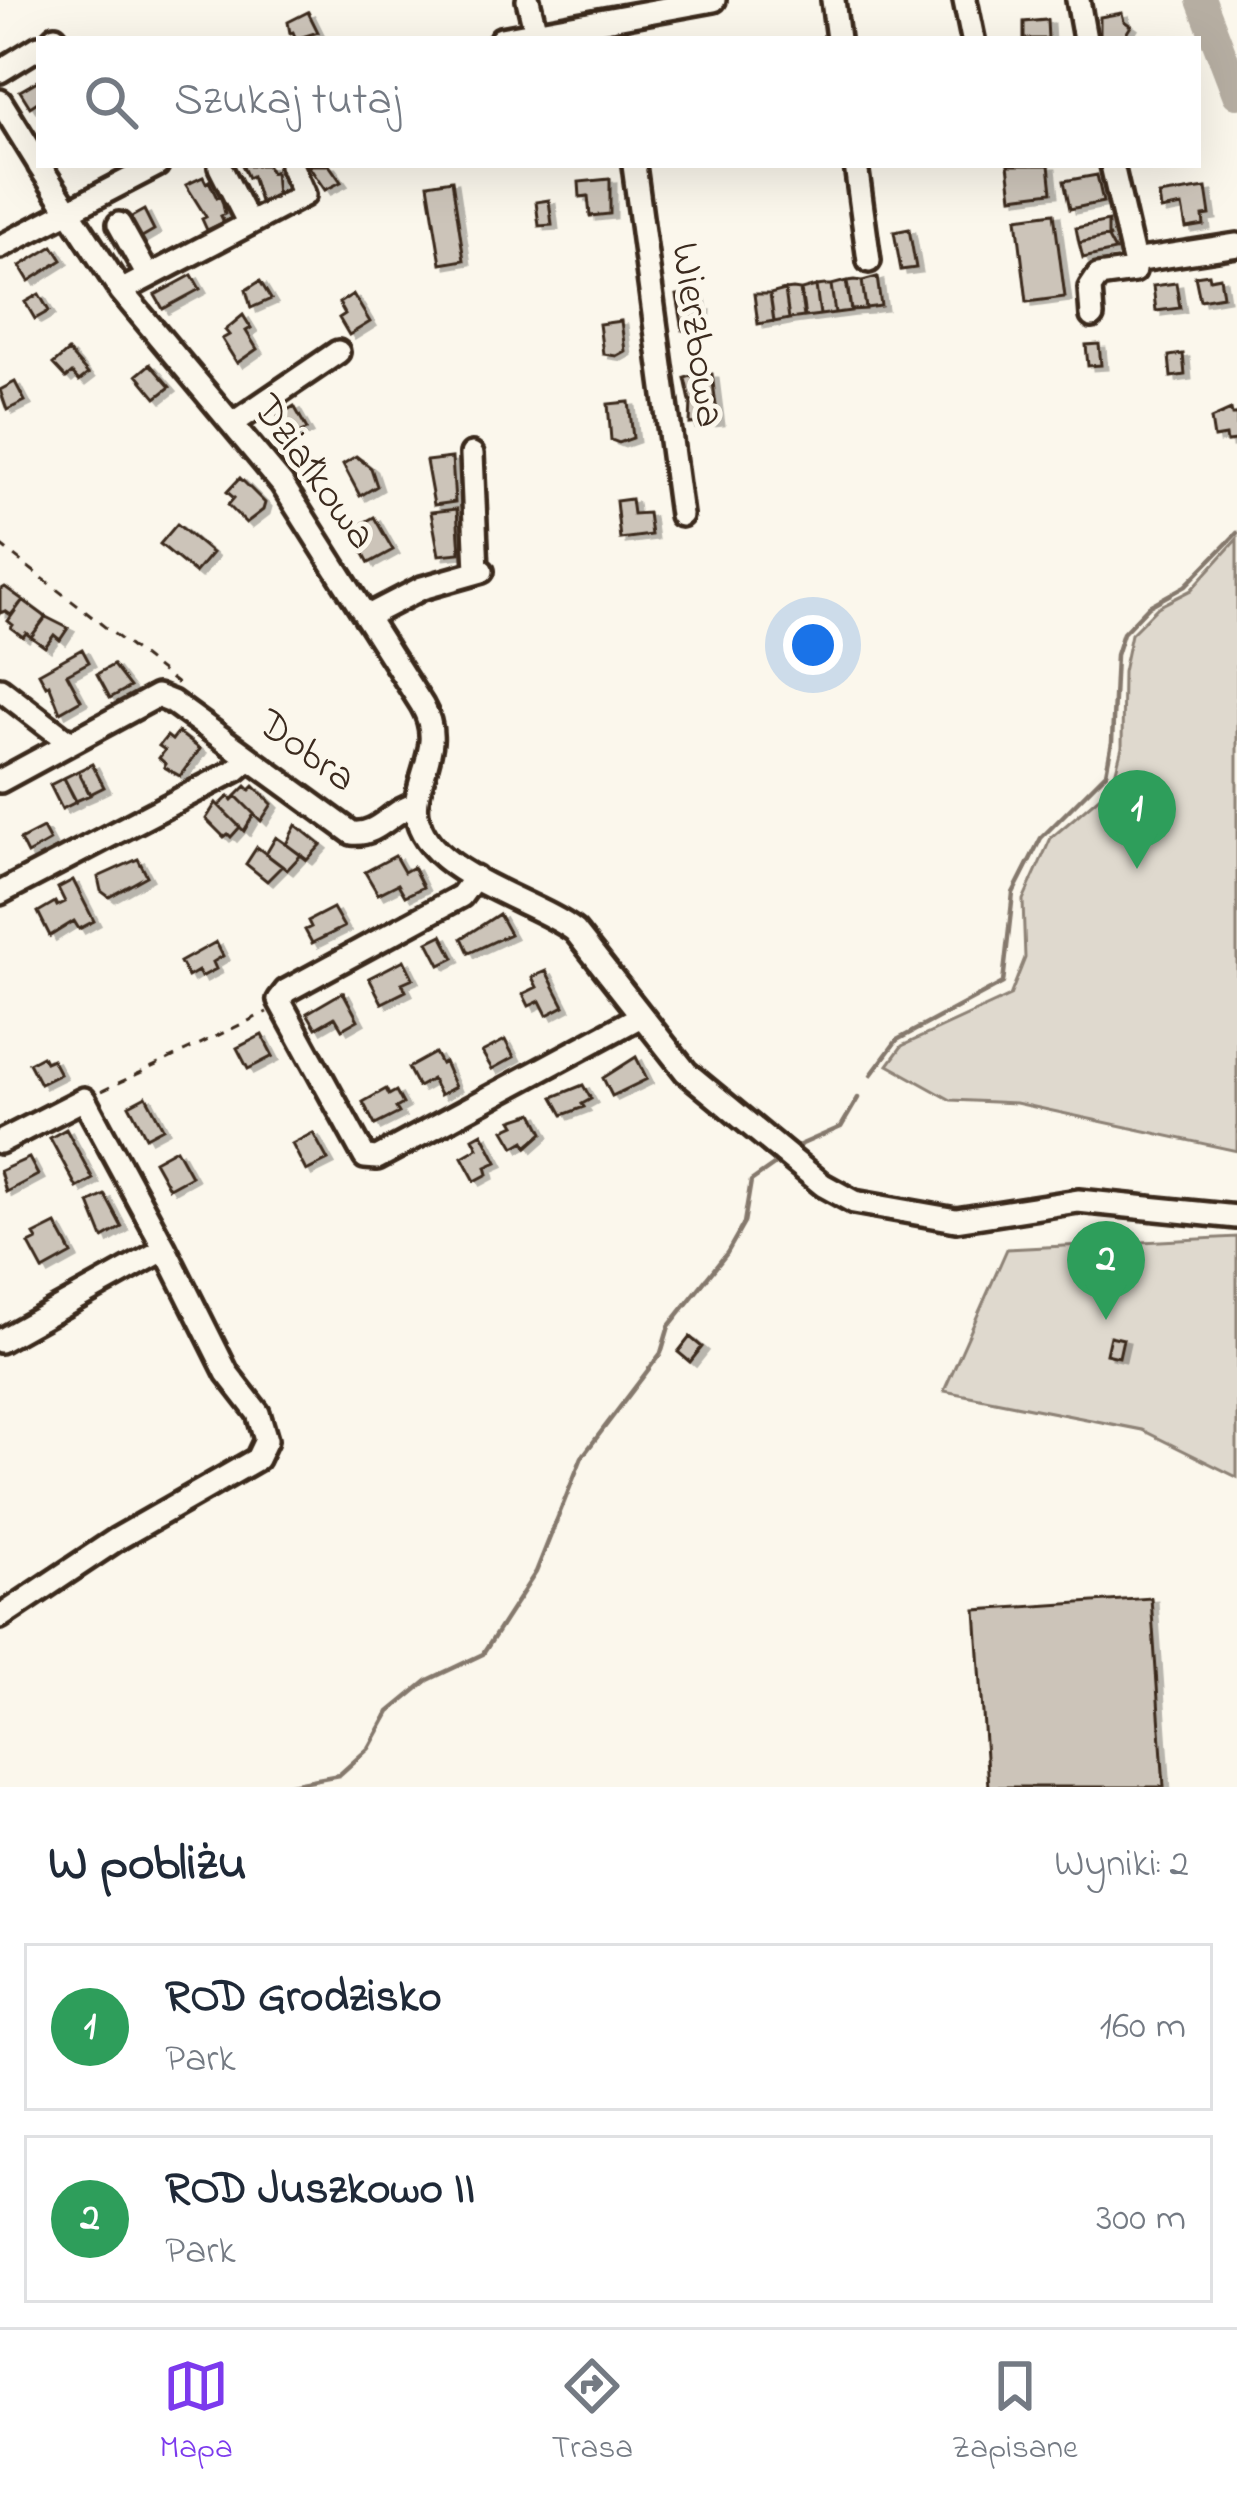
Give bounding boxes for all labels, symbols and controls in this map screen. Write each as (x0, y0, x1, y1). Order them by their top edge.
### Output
search box (36, 36, 1201, 168)
icon: search (78, 69, 144, 135)
text: Szukaj tutaj (174, 69, 401, 135)
street label: Wierzbowa (653, 239, 739, 431)
street label: Działkowa (235, 382, 390, 563)
your location (783, 615, 843, 675)
street label: Dobra (243, 695, 368, 809)
pin: 1 (1098, 770, 1176, 869)
pin: 2 (1067, 1221, 1145, 1320)
text: W pobliżu (48, 1828, 247, 1903)
text: Wyniki: 2 (1054, 1837, 1189, 1894)
text: ROD Grodzisko (165, 1966, 442, 2032)
text: 1 (84, 1999, 96, 2056)
text: 160 m (1100, 1999, 1186, 2056)
text: Park (165, 2032, 235, 2089)
text: ROD Juszkowo II (165, 2158, 475, 2224)
text: 2 (80, 2191, 100, 2248)
text: 300 m (1096, 2191, 1186, 2248)
text: Park (165, 2224, 235, 2281)
tab: Mapa (159, 2353, 233, 2473)
tab: Trasa (551, 2353, 633, 2473)
tab: Zapisane (952, 2353, 1078, 2473)

